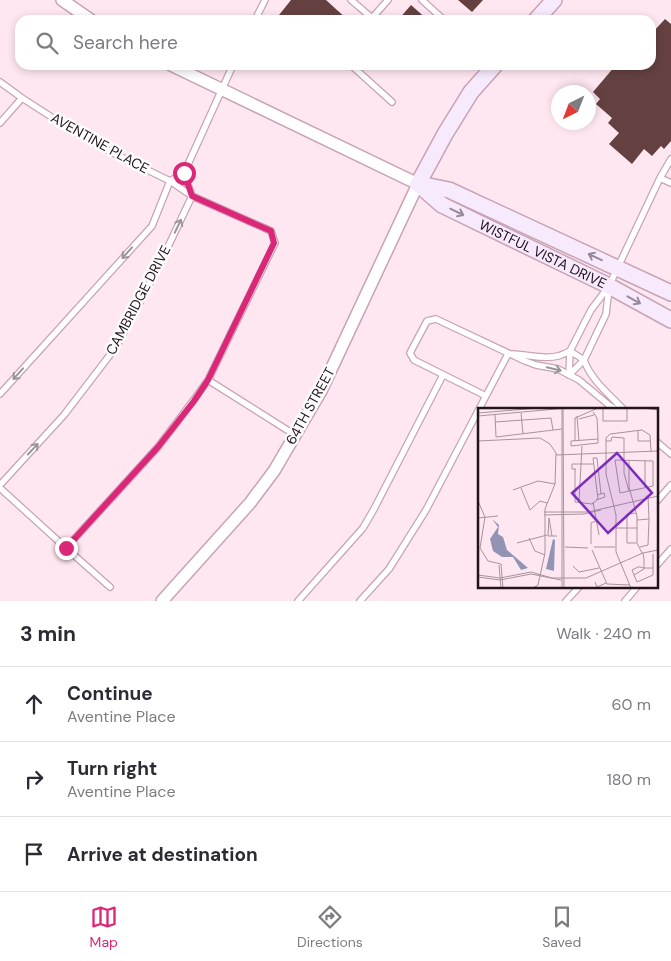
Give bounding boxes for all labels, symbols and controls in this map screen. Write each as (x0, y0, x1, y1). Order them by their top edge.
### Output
search box (15, 15, 656, 70)
icon: search (33, 29, 61, 57)
text: Search here (73, 30, 178, 55)
north arrow (551, 85, 596, 130)
street label: AVENTINE PLACE (48, 109, 152, 177)
route start (173, 162, 196, 185)
one-way arrow (449, 208, 464, 217)
street label: WISTFUL VISTA DRIVE (476, 215, 610, 292)
one-way arrow (173, 219, 183, 234)
street label: CAMBRIDGE DRIVE (102, 242, 174, 358)
one-way arrow (122, 247, 133, 260)
one-way arrow (588, 252, 603, 262)
one-way arrow (627, 295, 642, 305)
street label: 64TH STREET (281, 364, 339, 448)
one-way arrow (545, 365, 561, 374)
one-way arrow (13, 367, 24, 380)
inset map (478, 408, 658, 588)
one-way arrow (27, 442, 39, 455)
route end (55, 537, 78, 560)
text: 3 min (20, 620, 76, 648)
text: Walk · 240 m (556, 623, 651, 644)
text: Continue (67, 681, 153, 706)
icon: ahead (20, 690, 48, 718)
text: 60 m (611, 694, 651, 715)
text: Aventine Place (67, 706, 176, 727)
text: Turn right (67, 756, 157, 781)
icon: right (20, 765, 48, 793)
text: 180 m (607, 769, 651, 790)
text: Aventine Place (67, 781, 176, 802)
icon: arrive (20, 840, 48, 868)
text: Arrive at destination (67, 842, 258, 867)
tab: Map (90, 903, 118, 951)
tab: Directions (297, 903, 363, 951)
tab: Saved (542, 903, 581, 951)

